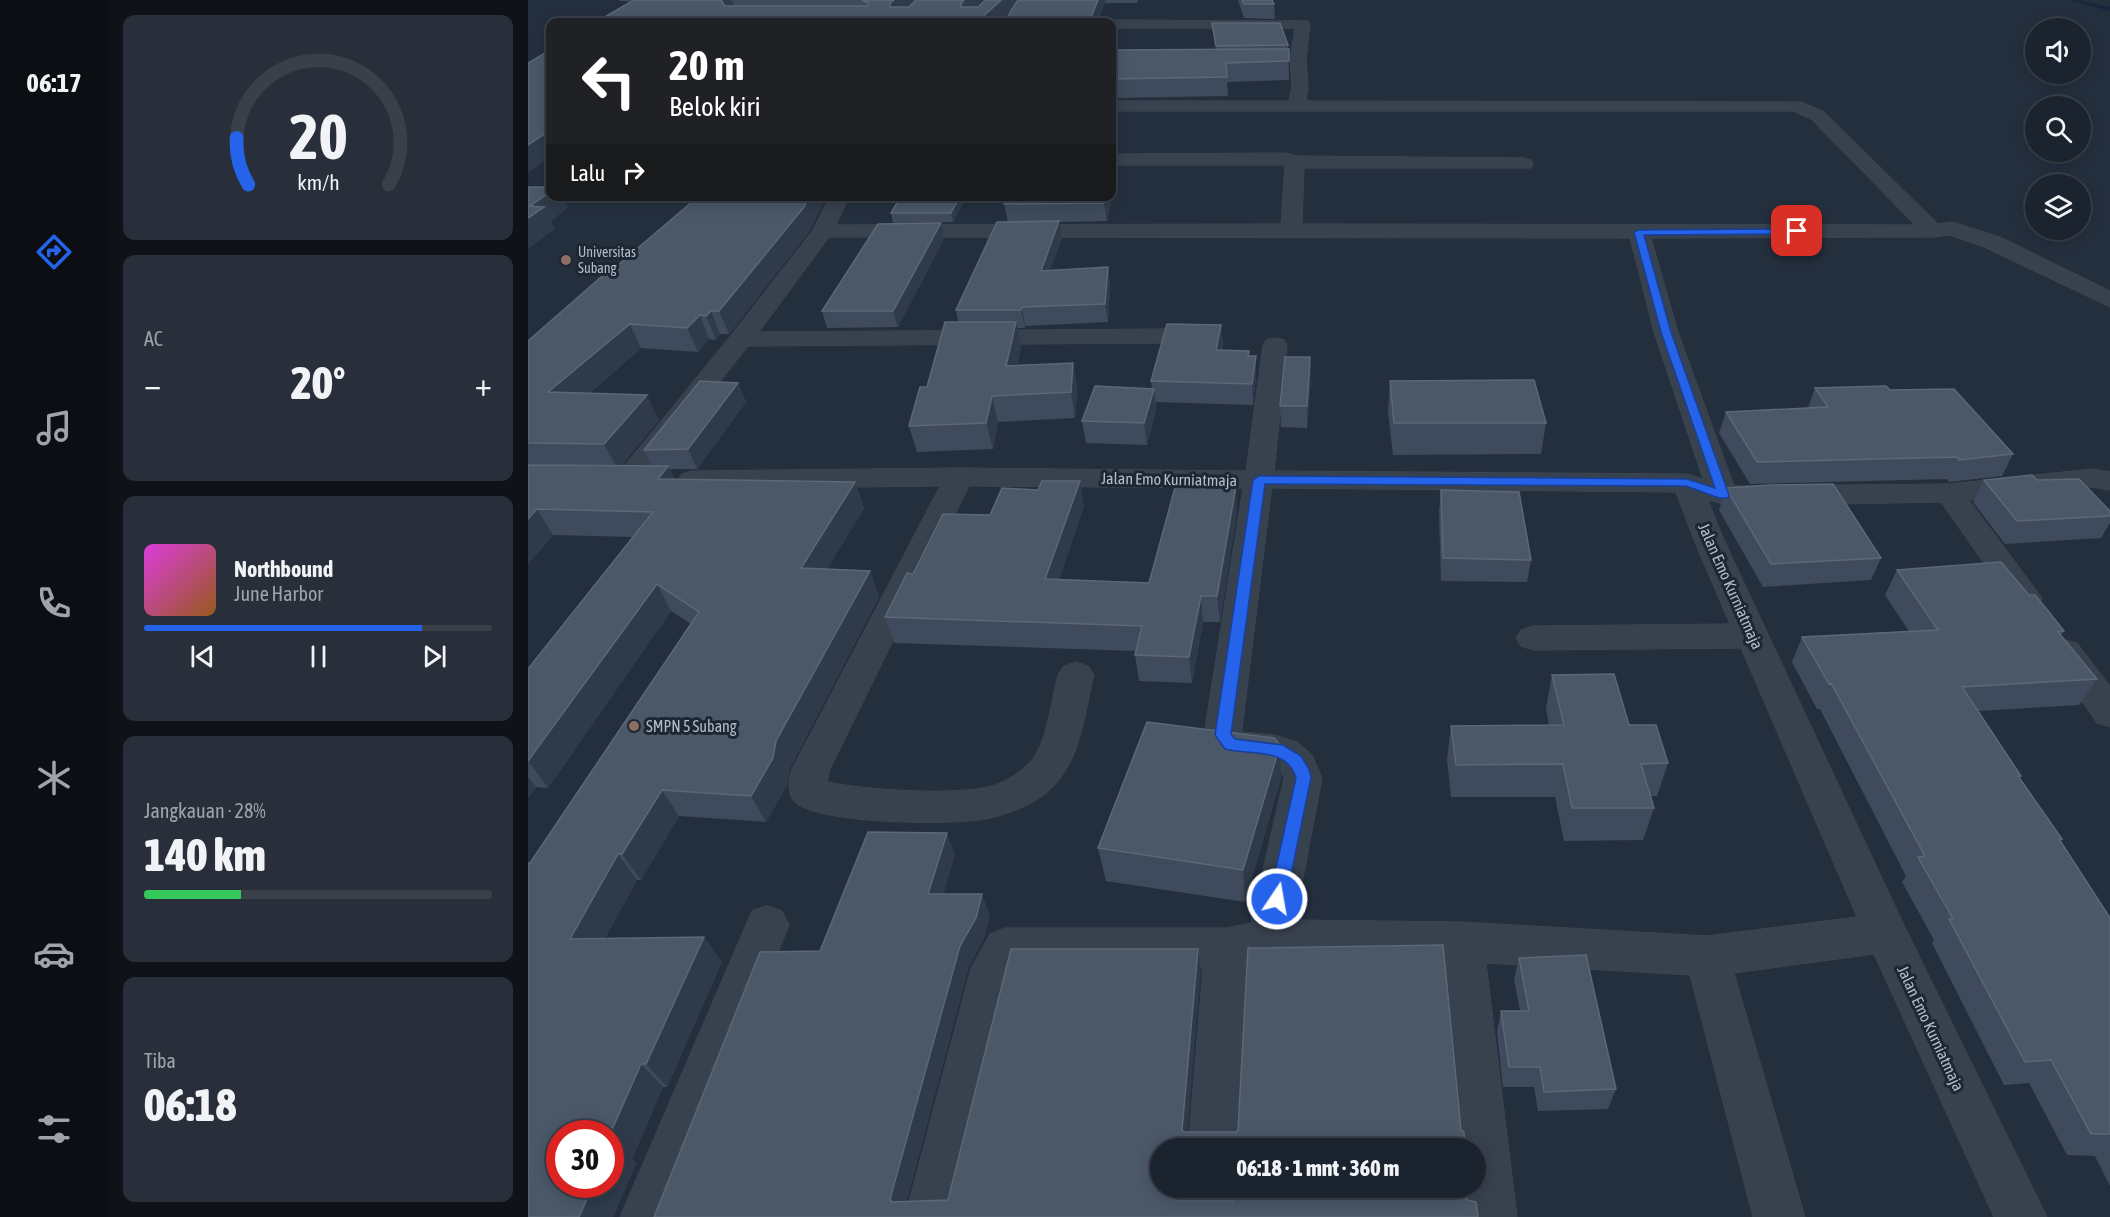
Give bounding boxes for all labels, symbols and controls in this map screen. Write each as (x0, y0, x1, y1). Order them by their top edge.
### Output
map controls (2025, 18, 2091, 240)
button: sound (2025, 18, 2091, 84)
text: 20 m (669, 41, 744, 89)
icon: left (570, 42, 648, 120)
text: 06:17 (26, 67, 82, 98)
text: Belok kiri (669, 91, 761, 122)
button: search (2025, 96, 2091, 162)
text: 20 (289, 101, 347, 172)
icon: right (617, 156, 650, 189)
text: Lalu (570, 160, 605, 186)
text: km/h (297, 170, 339, 195)
button: layers (2025, 174, 2091, 240)
pin (1771, 205, 1822, 256)
icon: arrive (1780, 214, 1813, 247)
icon: directions (33, 231, 75, 273)
place label: Universitas Subang (578, 244, 636, 276)
marker: Universitas Subang (559, 253, 573, 267)
text: AC (144, 327, 163, 350)
text: 20° (291, 357, 345, 409)
text: − (144, 365, 161, 403)
text: + (475, 365, 492, 403)
icon: music (33, 407, 75, 449)
street label: Jalan Emo Kurniatmaja (1101, 469, 1237, 490)
street label: Jalan Emo Kurniatmaja (1694, 520, 1767, 652)
text: Northbound (234, 556, 333, 582)
icon: phone (33, 582, 75, 624)
text: June Harbor (234, 582, 323, 605)
icon: previous (186, 640, 219, 673)
icon: pause (302, 640, 335, 673)
icon: next (418, 640, 451, 673)
place label: SMPN 5 Subang (646, 717, 737, 736)
marker: SMPN 5 Subang (627, 719, 641, 733)
icon: climate (33, 757, 75, 799)
text: Jangkauan · 28% (144, 799, 266, 822)
text: 140 km (144, 829, 266, 881)
position arrow (1245, 867, 1309, 931)
icon: car (33, 933, 75, 975)
street label: Jalan Emo Kurniatmaja (1893, 963, 1968, 1094)
text: Tiba (144, 1049, 176, 1072)
text: 06:18 (144, 1079, 237, 1131)
icon: filters (33, 1108, 75, 1150)
speed limit sign: 30 (546, 1120, 624, 1198)
text: 06:18 · 1 mnt · 360 m (1237, 1155, 1399, 1181)

